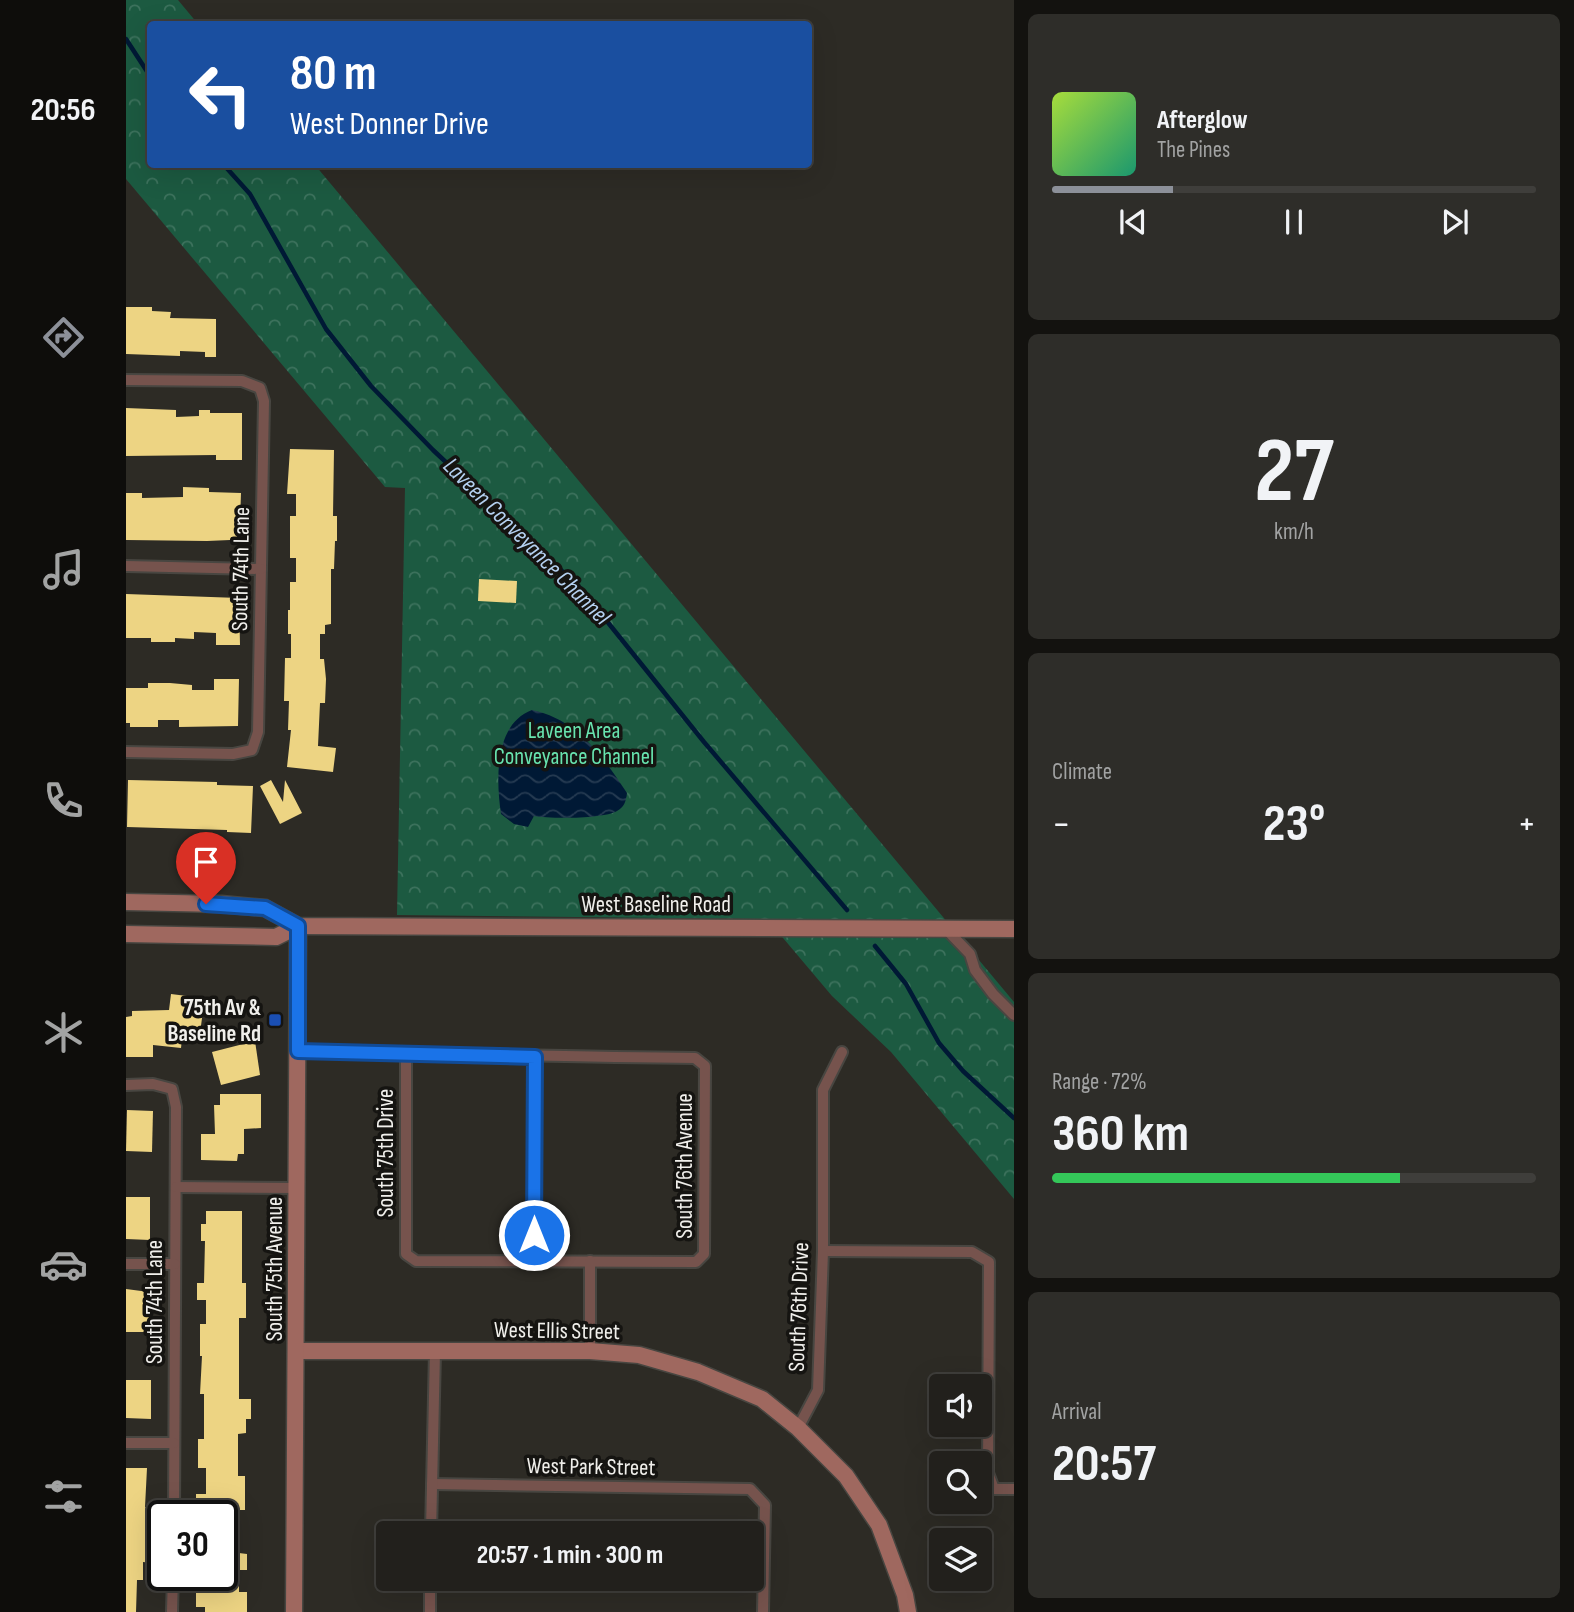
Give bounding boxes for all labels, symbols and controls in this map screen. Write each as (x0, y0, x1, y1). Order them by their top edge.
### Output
text: 80 m (290, 45, 377, 104)
icon: left (175, 49, 266, 140)
text: 20:56 (30, 91, 96, 130)
text: West Donner Drive (290, 105, 489, 144)
text: Afterglow (1157, 105, 1248, 136)
text: The Pines (1157, 136, 1230, 164)
icon: previous (1114, 203, 1152, 241)
icon: pause (1275, 203, 1313, 241)
icon: next (1436, 203, 1474, 241)
icon: directions (39, 313, 88, 362)
text: 27 (1254, 418, 1334, 527)
water label: Laveen Conveyance Channel (437, 452, 617, 631)
street label: South 74th Lane (226, 507, 256, 631)
text: km/h (1274, 518, 1314, 546)
icon: music (39, 545, 88, 594)
park label: Laveen Area Conveyance Channel (494, 717, 654, 771)
text: Climate (1052, 758, 1112, 786)
icon: phone (39, 776, 88, 825)
text: 23° (1263, 793, 1325, 856)
text: − (1052, 802, 1071, 847)
text: + (1517, 802, 1536, 847)
pin (176, 832, 236, 904)
icon: arrive (187, 843, 225, 881)
street label: West Baseline Road (581, 891, 731, 919)
place label: 75th Av & Baseline Rd (168, 994, 262, 1048)
icon: climate (39, 1008, 88, 1057)
marker: 75th Av & Baseline Rd (267, 1012, 283, 1028)
text: Range · 72% (1052, 1068, 1147, 1096)
street label: South 75th Drive (372, 1089, 400, 1217)
street label: South 76th Avenue (671, 1093, 699, 1239)
text: 360 km (1052, 1103, 1189, 1166)
street label: South 75th Avenue (261, 1197, 289, 1341)
position arrow (497, 1198, 571, 1272)
icon: car (39, 1240, 88, 1289)
street label: South 74th Lane (141, 1240, 169, 1364)
street label: South 76th Drive (783, 1242, 815, 1372)
street label: West Ellis Street (494, 1316, 620, 1346)
map controls (929, 1374, 992, 1591)
button: sound (929, 1374, 992, 1437)
text: Arrival (1052, 1398, 1101, 1426)
text: 20:57 (1052, 1433, 1156, 1496)
button: search (929, 1451, 992, 1514)
street label: West Park Street (526, 1452, 656, 1482)
icon: filters (39, 1472, 88, 1521)
speed limit sign: 30 (147, 1500, 238, 1591)
button: layers (929, 1528, 992, 1591)
text: 20:57 · 1 min · 300 m (477, 1540, 663, 1571)

